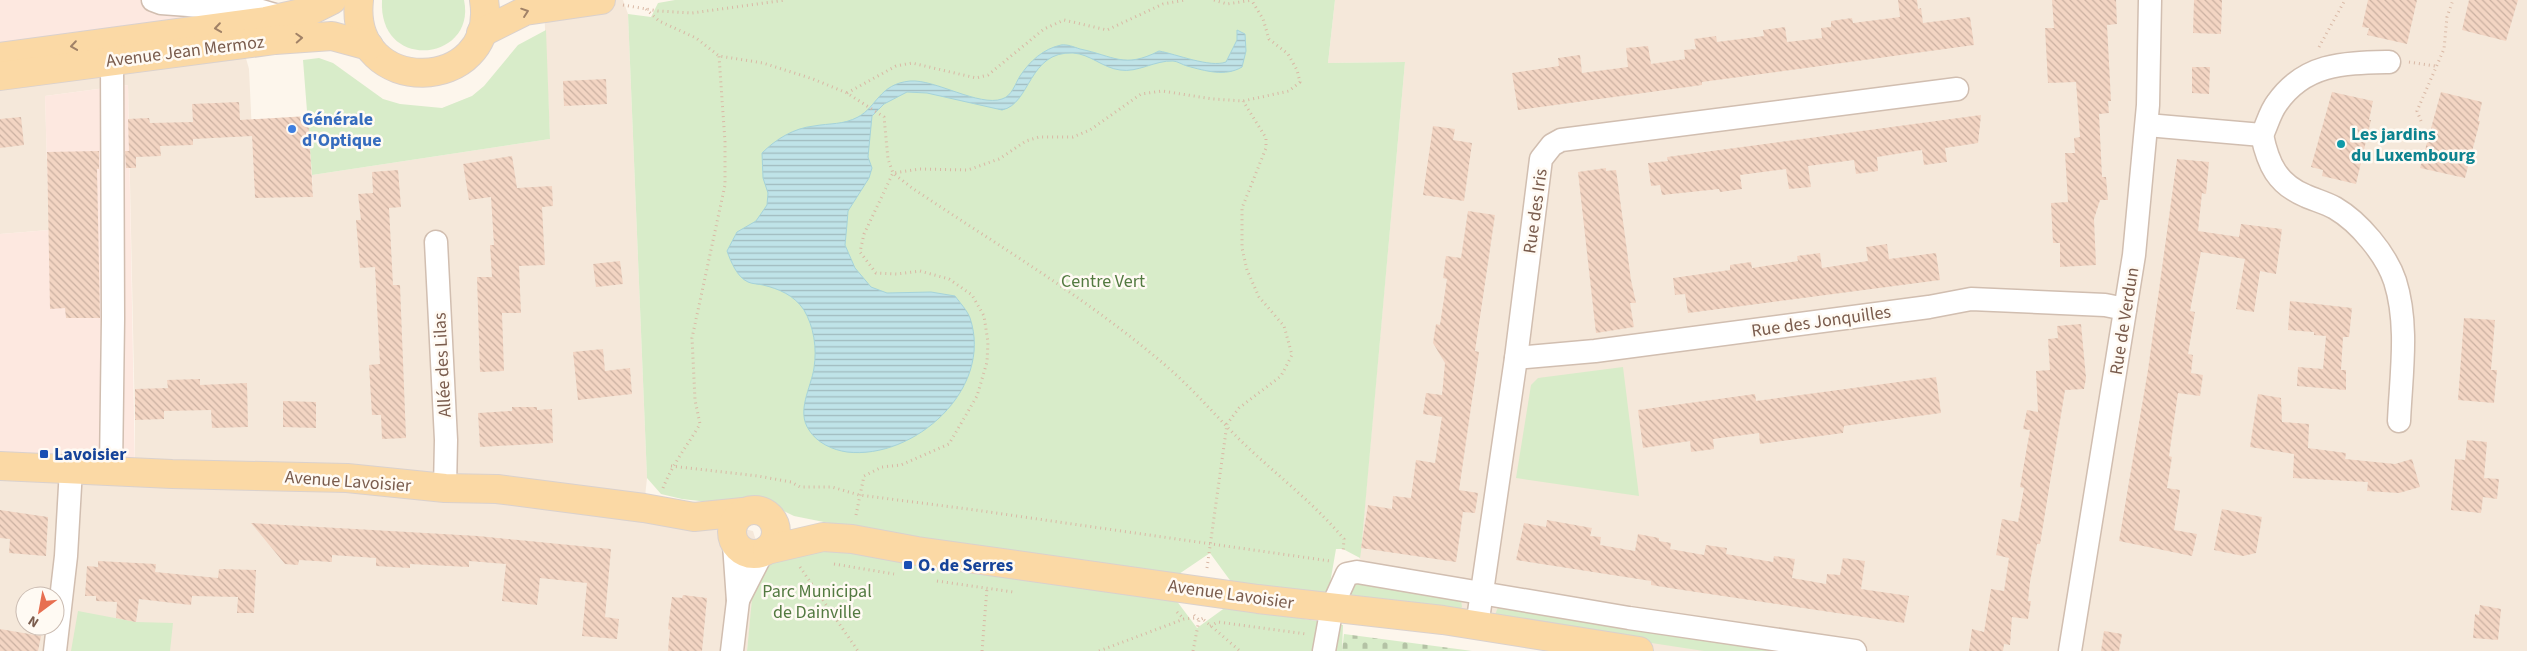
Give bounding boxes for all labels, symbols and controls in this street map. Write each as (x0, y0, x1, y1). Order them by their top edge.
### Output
one-way arrow (520, 8, 529, 18)
one-way arrow (213, 22, 221, 33)
street label: Avenue Jean Mermoz (104, 29, 266, 74)
one-way arrow (295, 33, 303, 44)
one-way arrow (70, 41, 78, 51)
place label: Générale d'Optique (302, 107, 382, 153)
place label: Les jardins du Luxembourg (2351, 122, 2476, 168)
marker: Générale d'Optique (286, 123, 298, 135)
marker: Les jardins du Luxembourg (2335, 138, 2347, 150)
street label: Rue des Iris (1517, 167, 1554, 255)
street label: Rue de Verdun (2104, 265, 2145, 377)
park label: Centre Vert (1061, 269, 1145, 294)
street label: Rue des Jonquilles (1750, 299, 1892, 344)
street label: Allée des Lilas (427, 312, 458, 418)
place label: Lavoisier (54, 442, 127, 467)
marker: Lavoisier (38, 448, 50, 460)
street label: Avenue Lavoisier (284, 465, 413, 498)
place label: O. de Serres (918, 553, 1013, 578)
marker: O. de Serres (902, 559, 914, 571)
street label: Avenue Lavoisier (1167, 573, 1296, 616)
park label: Parc Municipal de Dainville (762, 579, 872, 625)
north arrow (15, 586, 65, 636)
text: N (24, 610, 43, 632)

